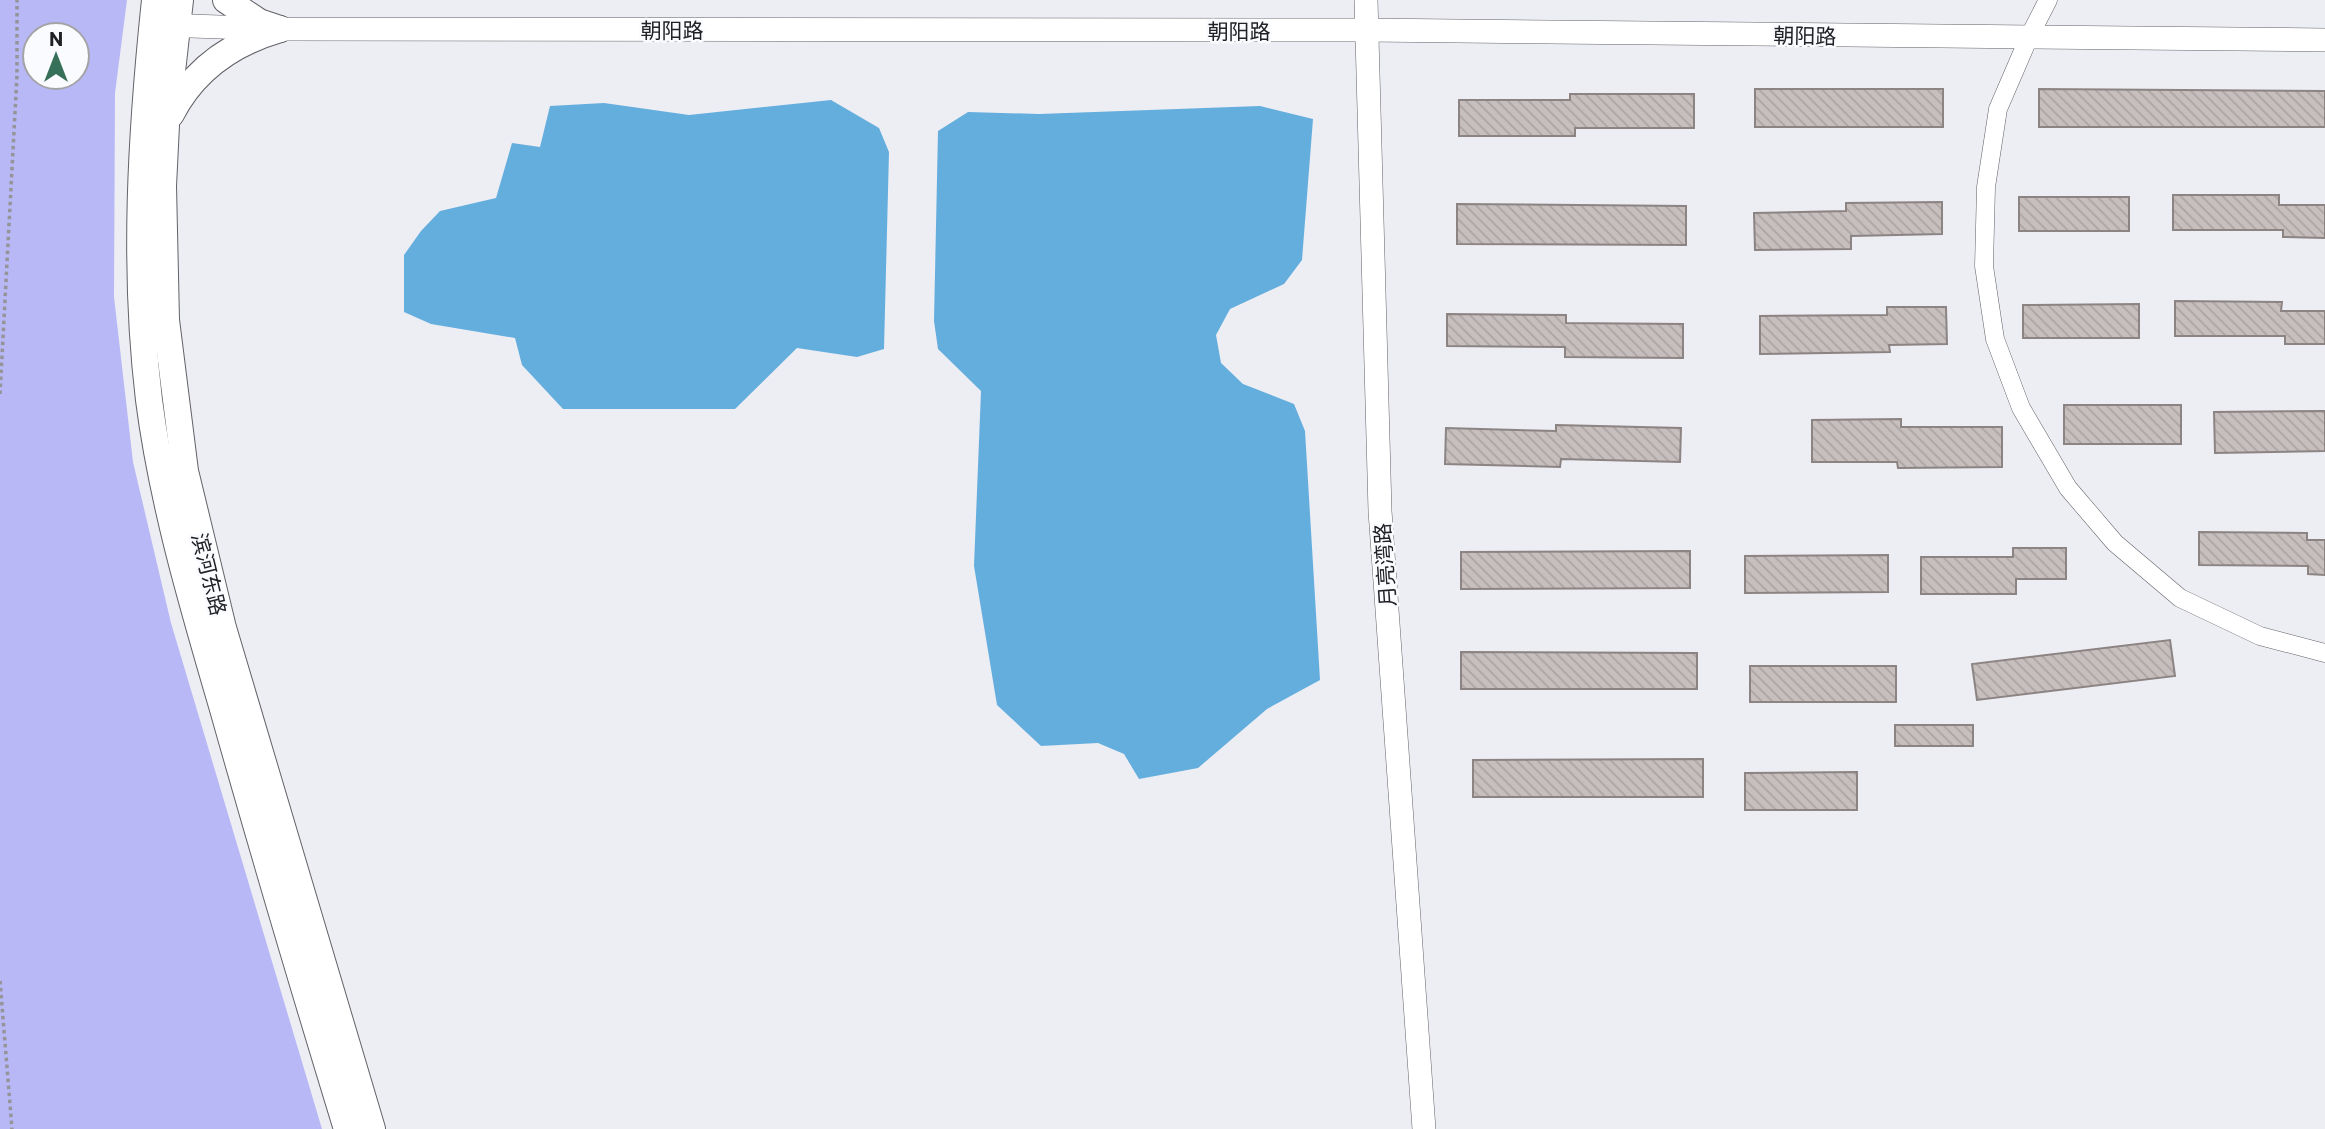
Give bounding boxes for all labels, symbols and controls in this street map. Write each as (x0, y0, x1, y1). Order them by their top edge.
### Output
street label: 朝阳路 (641, 17, 704, 42)
street label: 朝阳路 (1208, 18, 1271, 43)
north arrow (21, 21, 91, 91)
street label: 朝阳路 (1773, 22, 1837, 48)
text: N (49, 27, 63, 50)
street label: 月亮湾路 (1369, 522, 1399, 608)
street label: 滨河东路 (188, 530, 232, 618)

